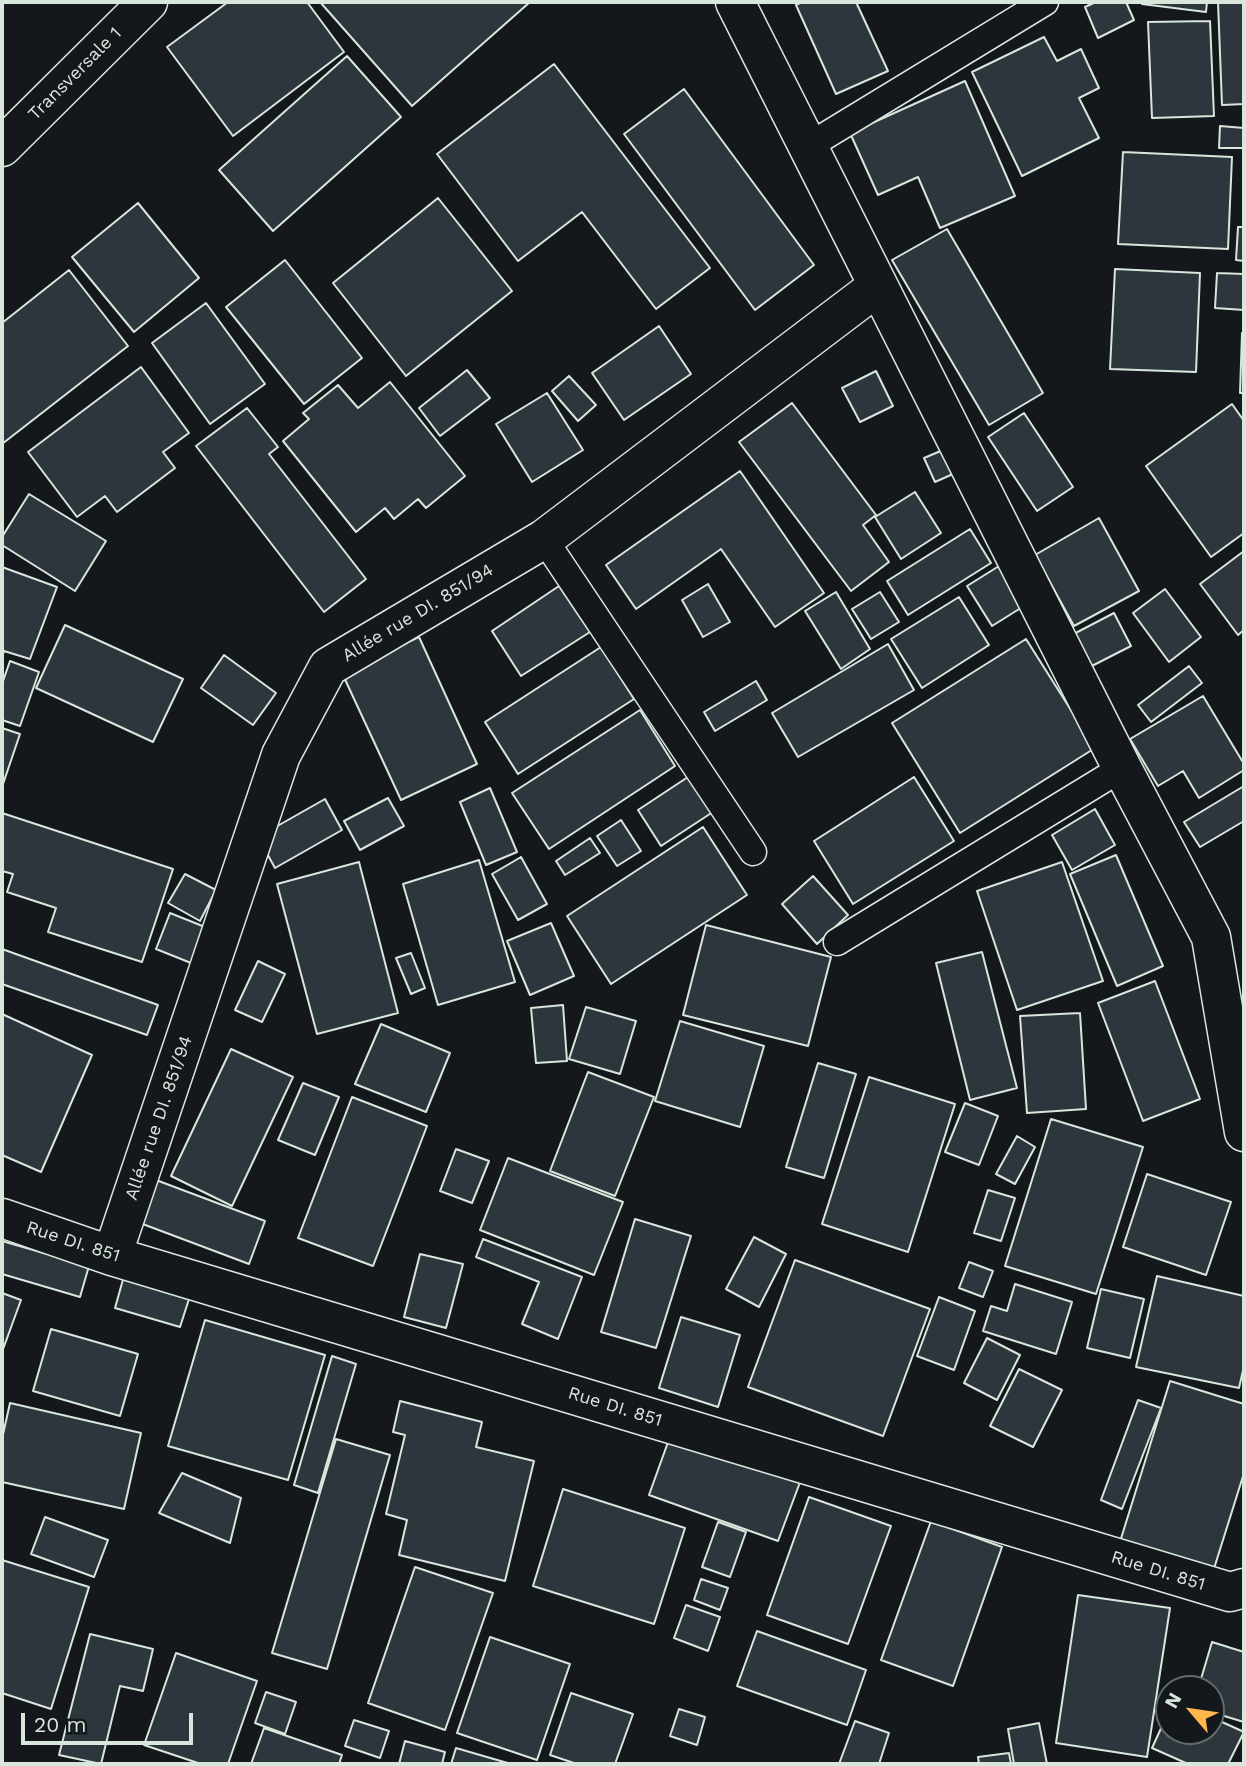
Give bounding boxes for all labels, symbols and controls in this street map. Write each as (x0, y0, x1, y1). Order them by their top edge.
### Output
street label: Transversale 1 (24, 23, 126, 125)
street label: Allée rue DI. 851/94 (338, 559, 498, 667)
street label: Allée rue DI. 851/94 (121, 1033, 197, 1203)
street label: Rue DI. 851 (23, 1217, 123, 1267)
street label: Rue DI. 851 (565, 1382, 665, 1432)
street label: Rue DI. 851 (1108, 1546, 1208, 1596)
north arrow (1155, 1675, 1225, 1745)
text: N (1159, 1689, 1186, 1712)
scale bar (24, 1700, 196, 1744)
text: 20 m (34, 1712, 86, 1737)

